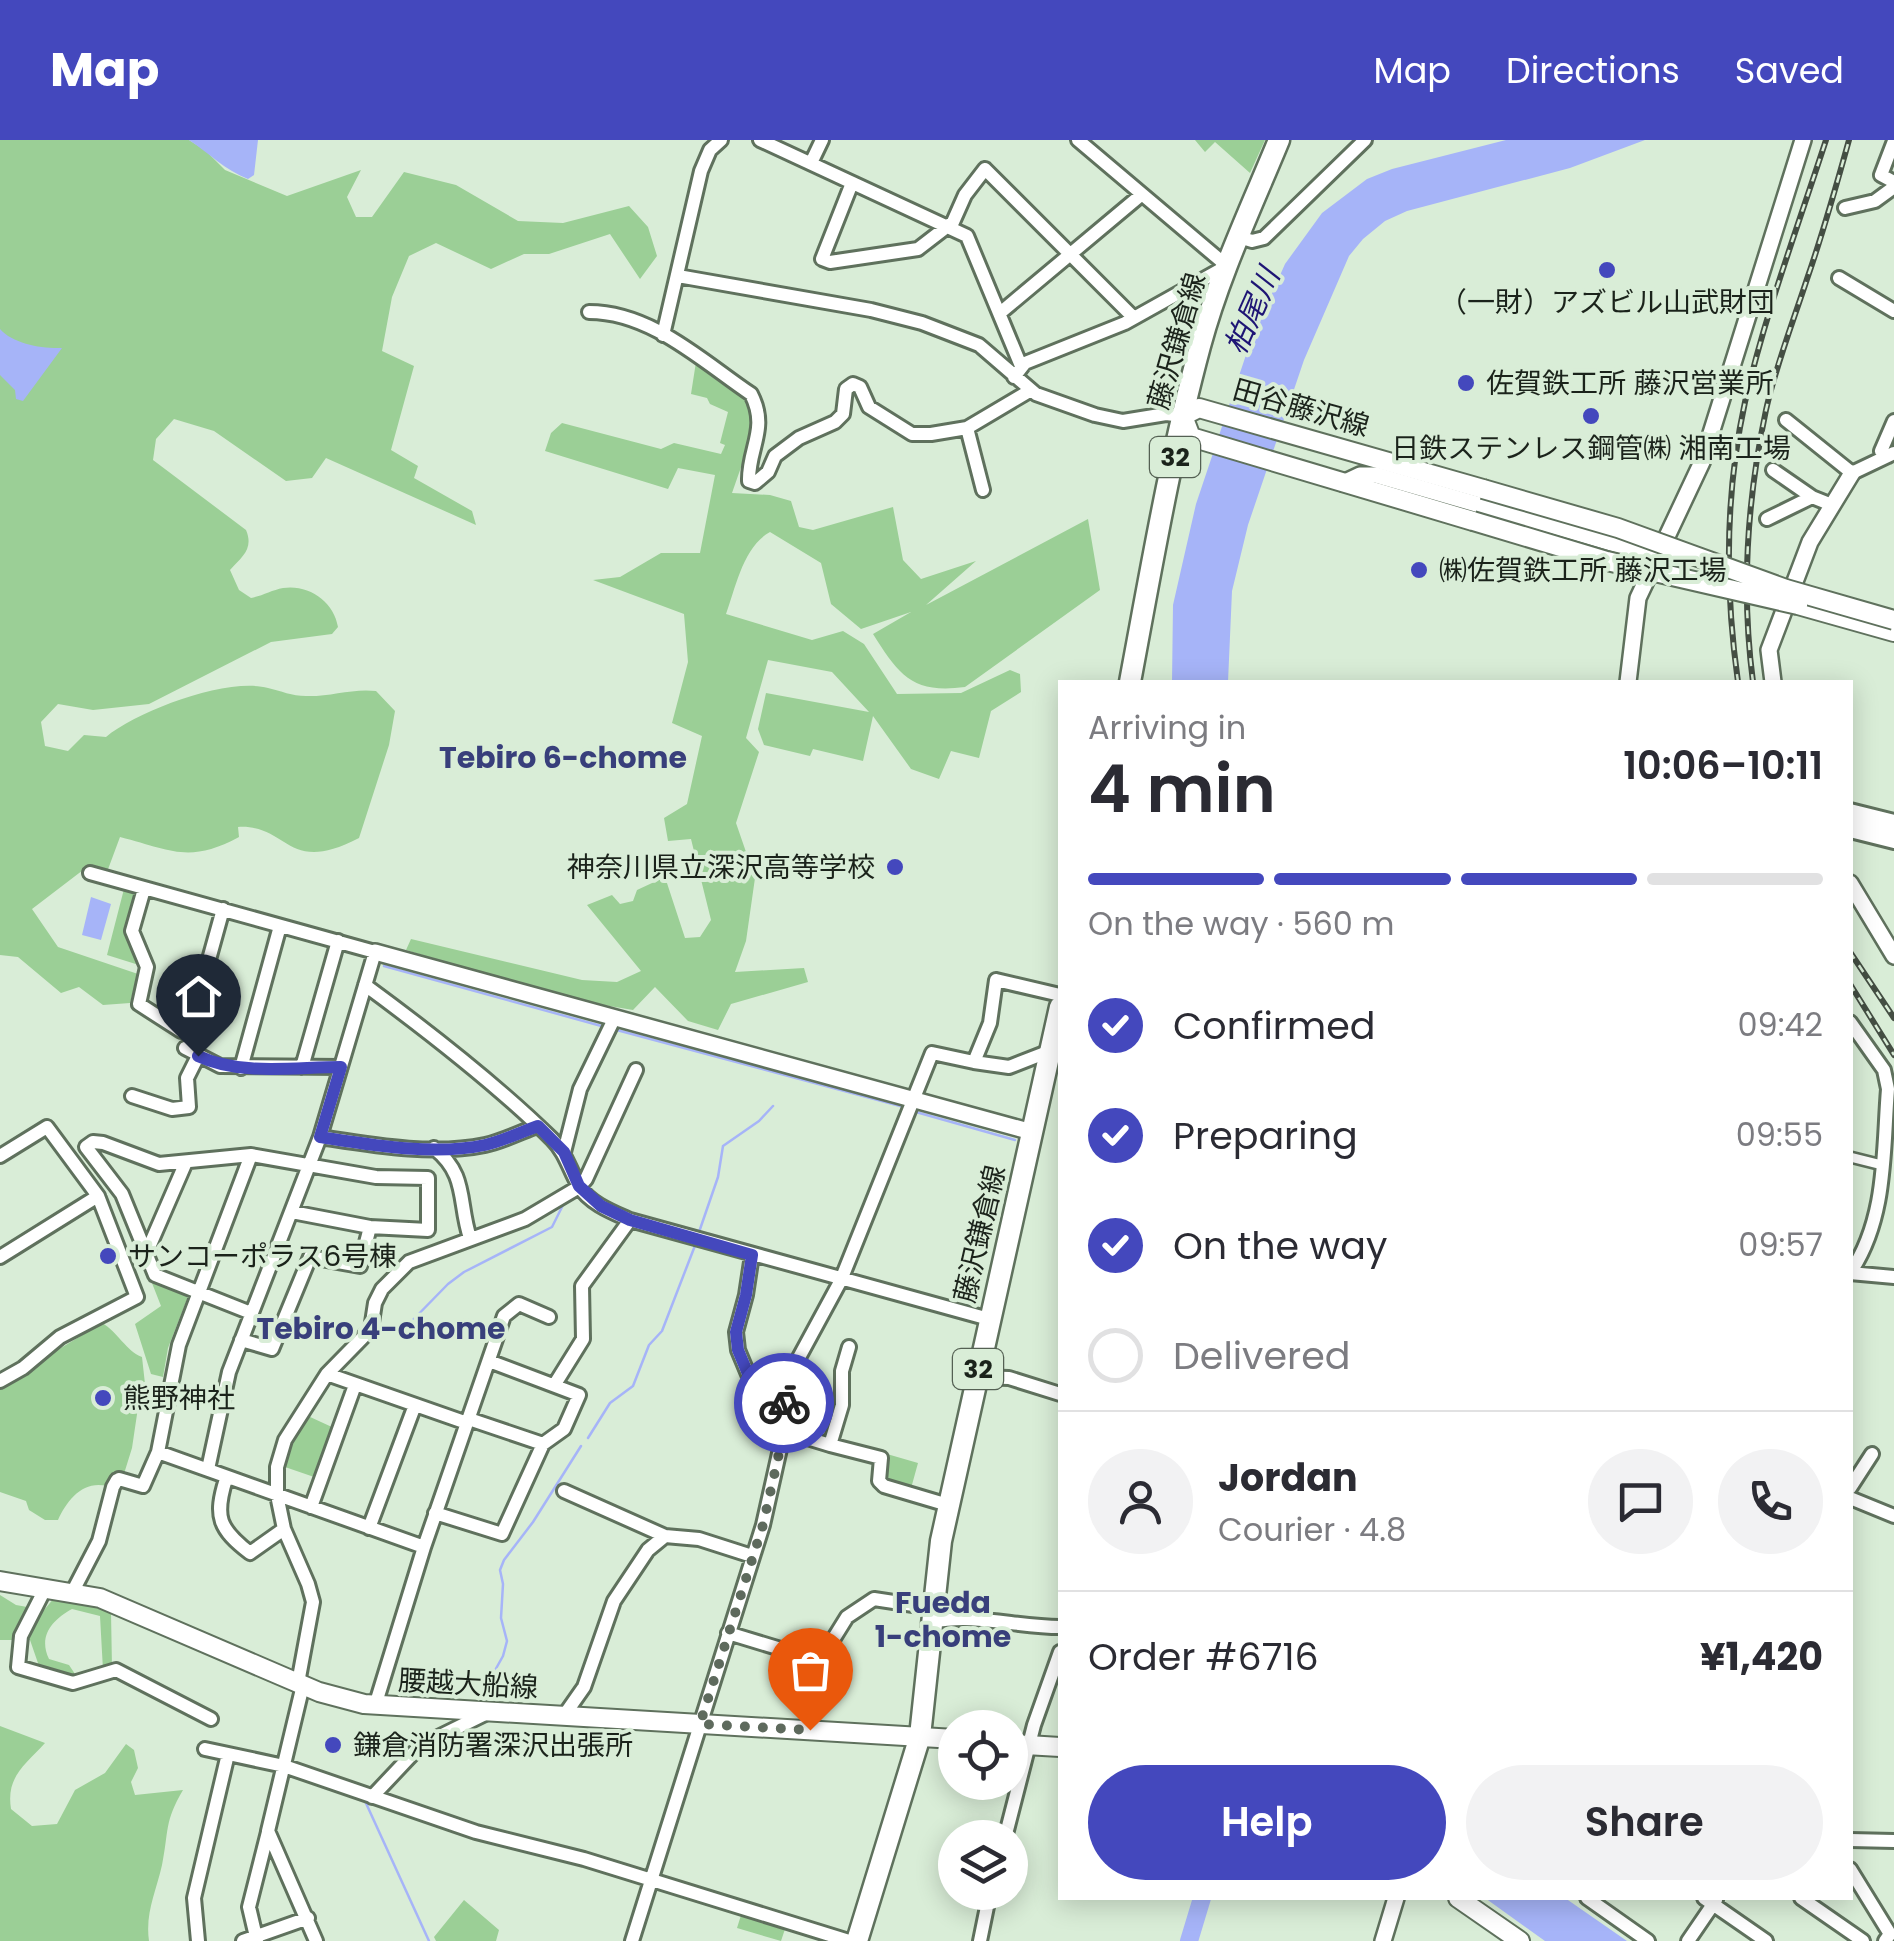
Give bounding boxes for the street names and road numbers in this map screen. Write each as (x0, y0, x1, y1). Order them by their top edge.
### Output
street label: 藤沢鎌倉線 (1139, 268, 1215, 414)
street label: 田谷藤沢線 (1228, 370, 1374, 446)
road number: 32 (1150, 437, 1200, 477)
street label: 藤沢鎌倉線 (945, 1161, 1015, 1307)
road number: 32 (953, 1349, 1003, 1389)
street label: 腰越大船線 (397, 1661, 539, 1707)

